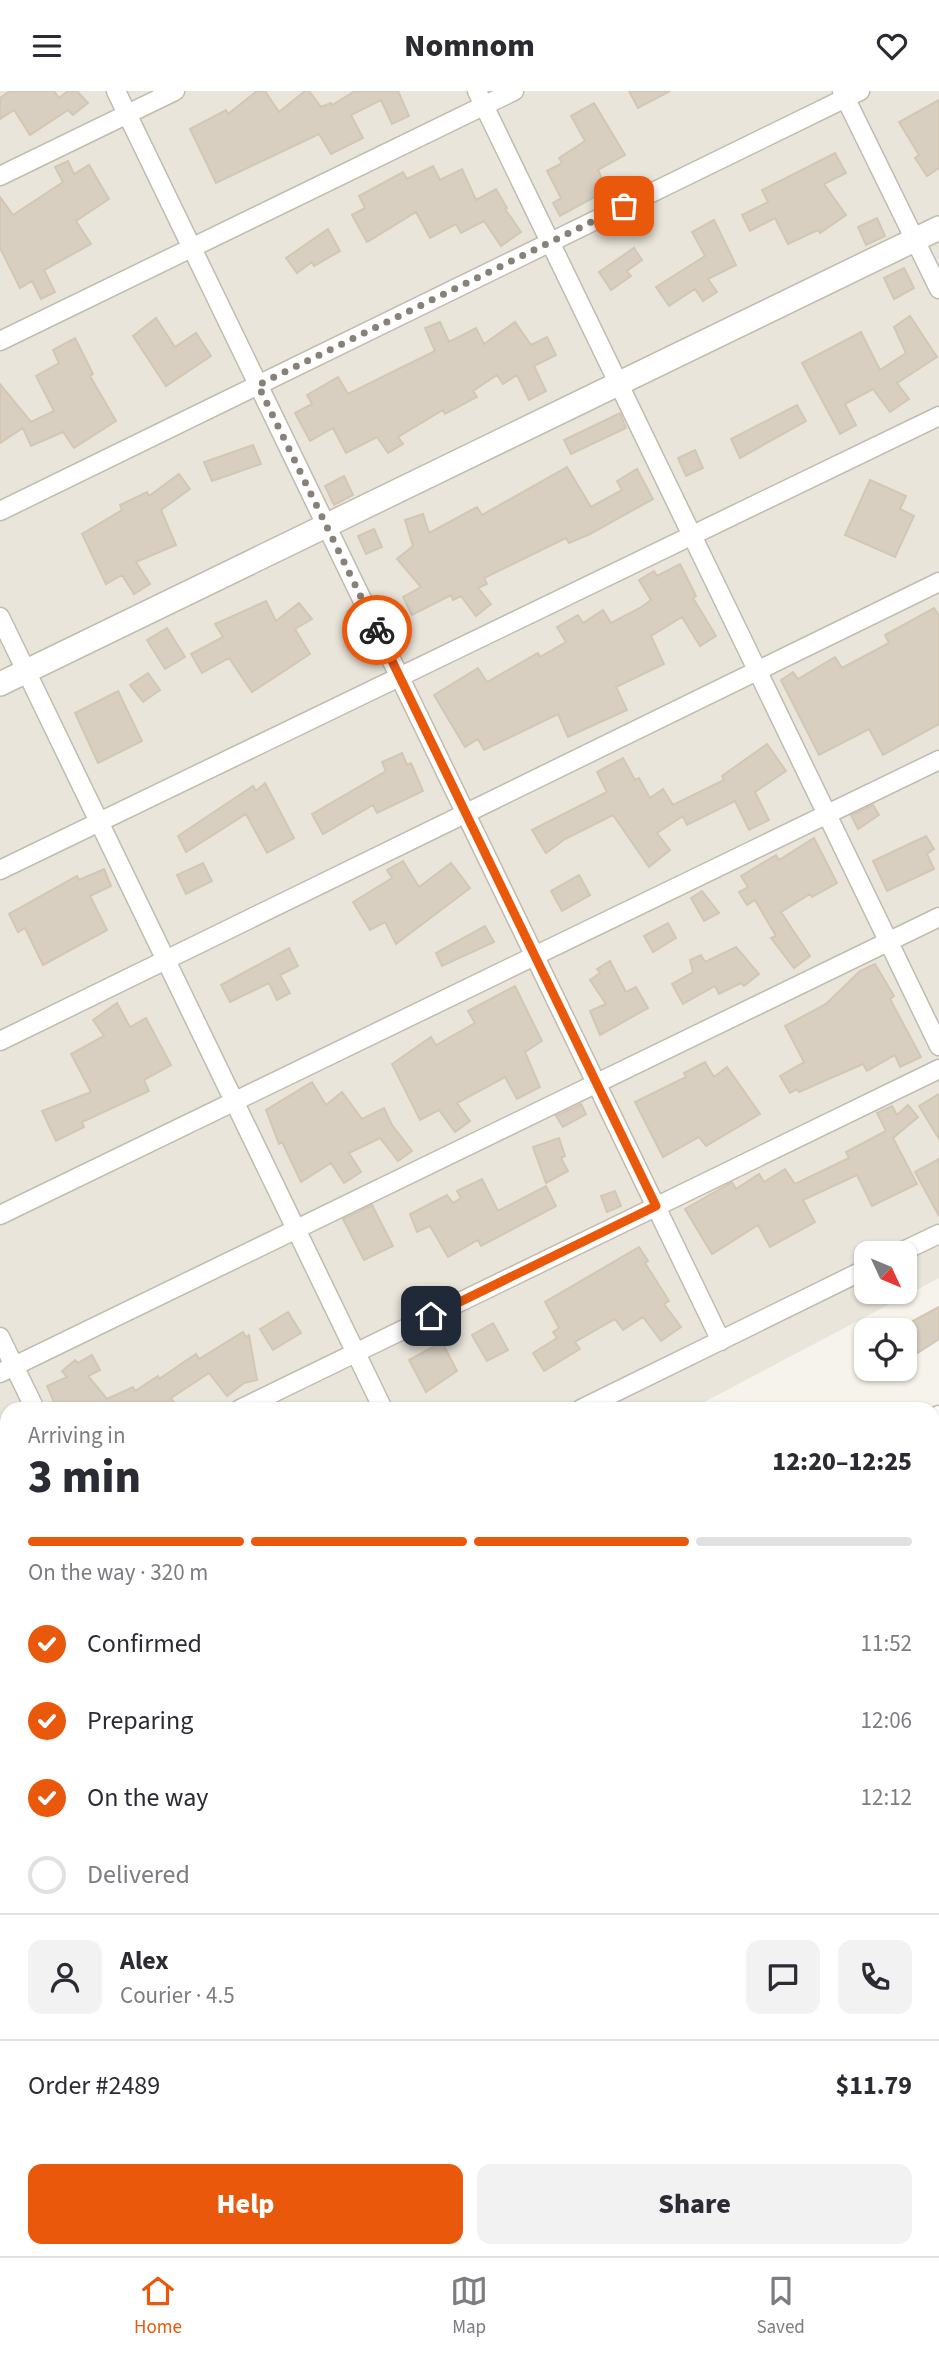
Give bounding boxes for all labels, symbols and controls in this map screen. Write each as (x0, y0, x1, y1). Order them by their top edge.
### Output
text: Nomnom (404, 23, 535, 69)
icon: menu (28, 27, 66, 65)
icon: heart (873, 27, 911, 65)
pin (594, 176, 654, 236)
icon: bag (605, 187, 643, 225)
courier (342, 595, 412, 665)
icon: bike (358, 611, 396, 649)
north arrow (854, 1241, 917, 1304)
map controls (854, 1241, 917, 1381)
pin (401, 1286, 461, 1346)
icon: home (412, 1297, 450, 1335)
button: locate (854, 1318, 917, 1381)
text: Arriving in (28, 1419, 126, 1452)
text: 12:20–12:25 (772, 1443, 912, 1480)
text: 3 min (28, 1445, 141, 1510)
text: On the way · 320 m (28, 1556, 208, 1589)
icon: check (28, 1625, 66, 1663)
text: Confirmed (87, 1625, 202, 1662)
text: 11:52 (861, 1627, 912, 1660)
icon: check (28, 1702, 66, 1740)
text: Preparing (87, 1702, 193, 1739)
text: 12:06 (861, 1704, 912, 1737)
icon: check (28, 1779, 66, 1817)
text: On the way (87, 1779, 208, 1816)
text: 12:12 (861, 1781, 912, 1814)
text: Delivered (87, 1856, 190, 1893)
button: person (28, 1940, 102, 2014)
button: chat (746, 1940, 820, 2014)
button: phone (838, 1940, 912, 2014)
text: Alex (120, 1942, 169, 1979)
text: Courier · 4.5 (120, 1979, 235, 2012)
text: Order #2489 (28, 2067, 160, 2104)
text: $11.79 (836, 2067, 912, 2104)
button: Help (28, 2164, 463, 2244)
button: Share (477, 2164, 912, 2244)
tab: Home (134, 2272, 182, 2341)
tab: Map (450, 2272, 488, 2341)
tab: Saved (756, 2272, 805, 2341)

